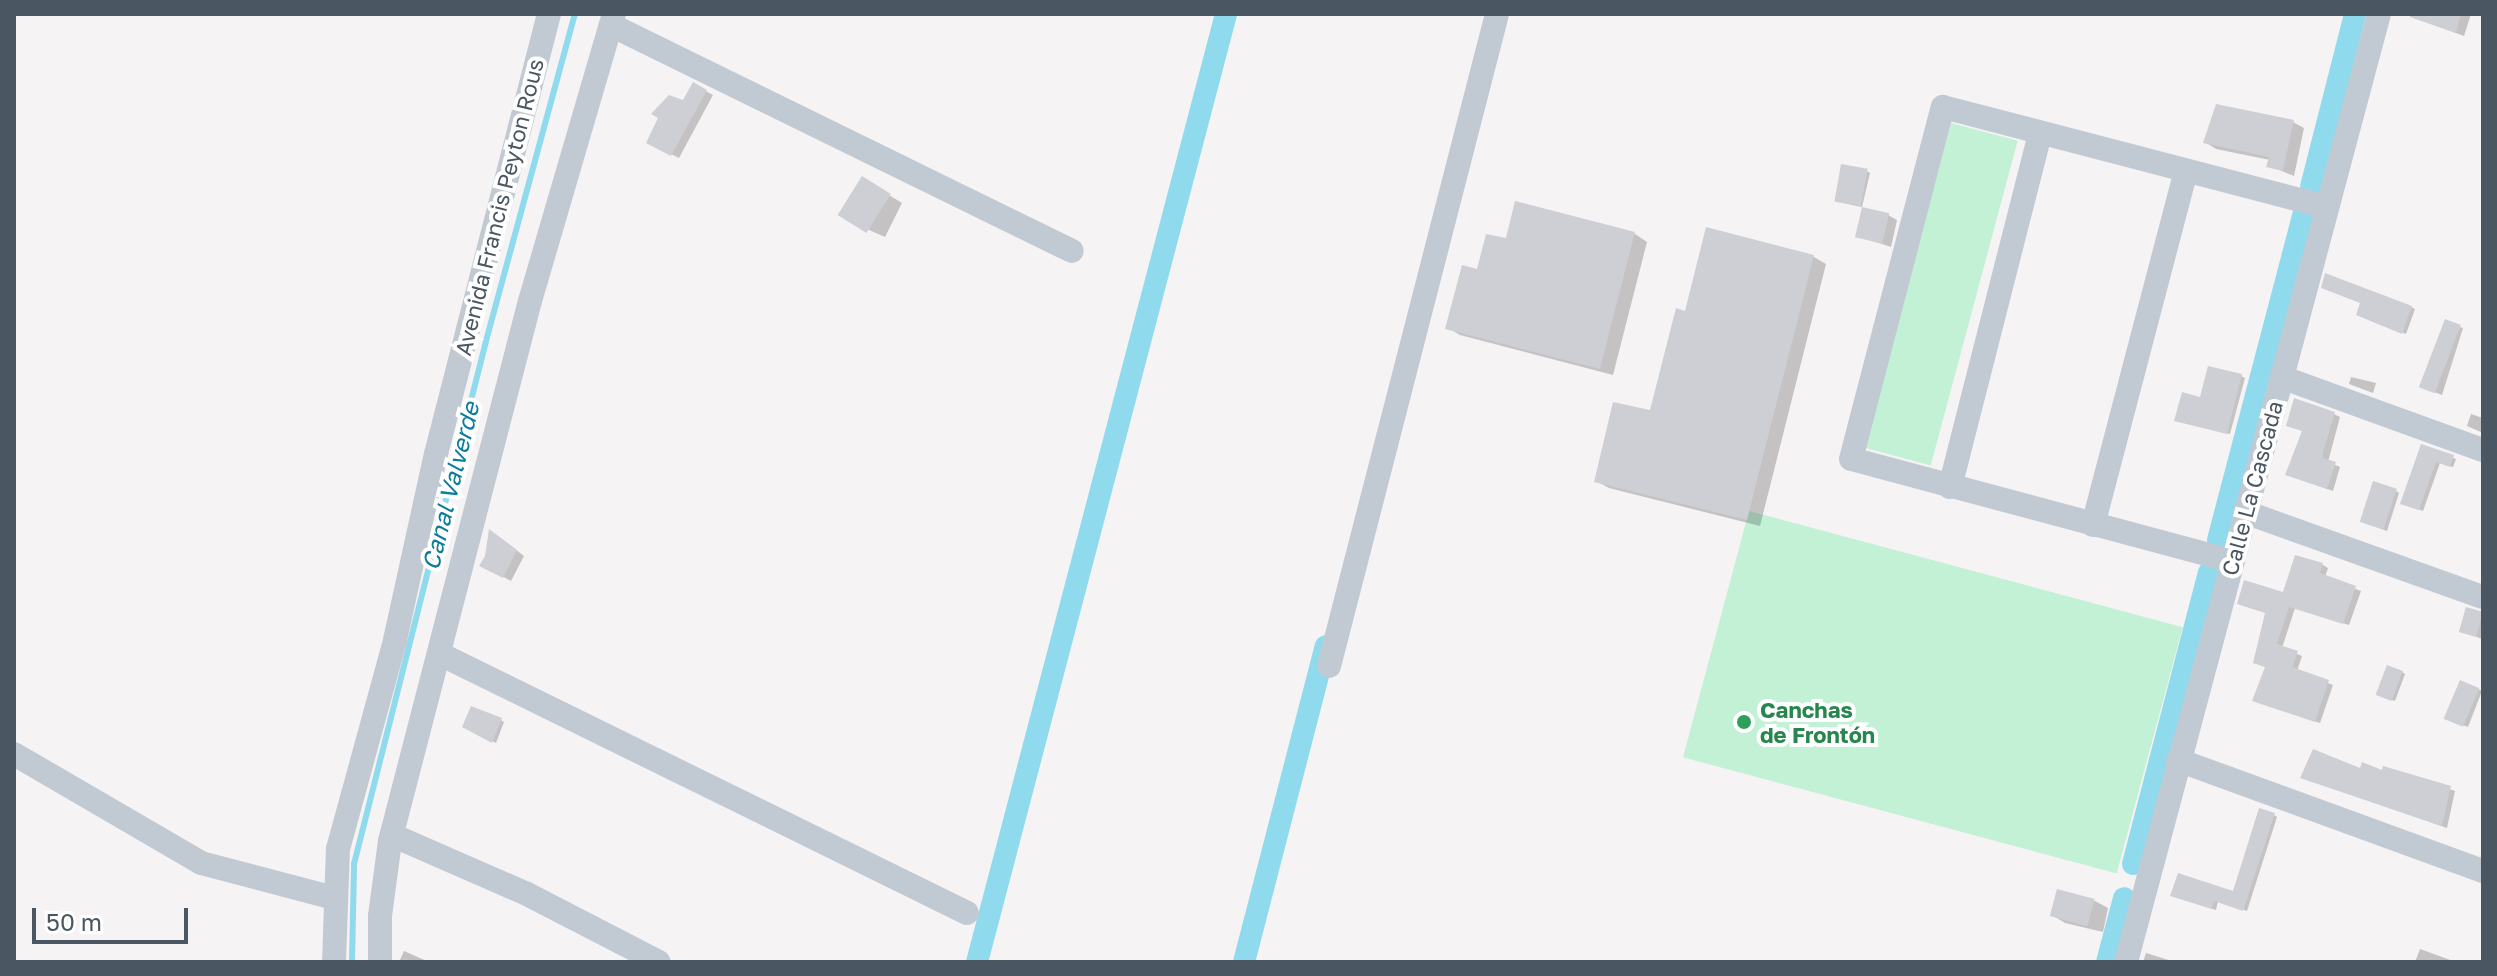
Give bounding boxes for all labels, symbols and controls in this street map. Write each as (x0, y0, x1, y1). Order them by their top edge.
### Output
street label: Avenida Francis Peyton Rous (449, 56, 549, 358)
street label: Calle La Cascada (2216, 398, 2288, 578)
water label: Canal Valverde (415, 399, 485, 573)
place label: Canchas de Frontón (1760, 696, 1875, 748)
marker: Canchas de Frontón (1735, 713, 1753, 731)
scale bar (36, 892, 192, 942)
text: 50 m (46, 907, 102, 936)

